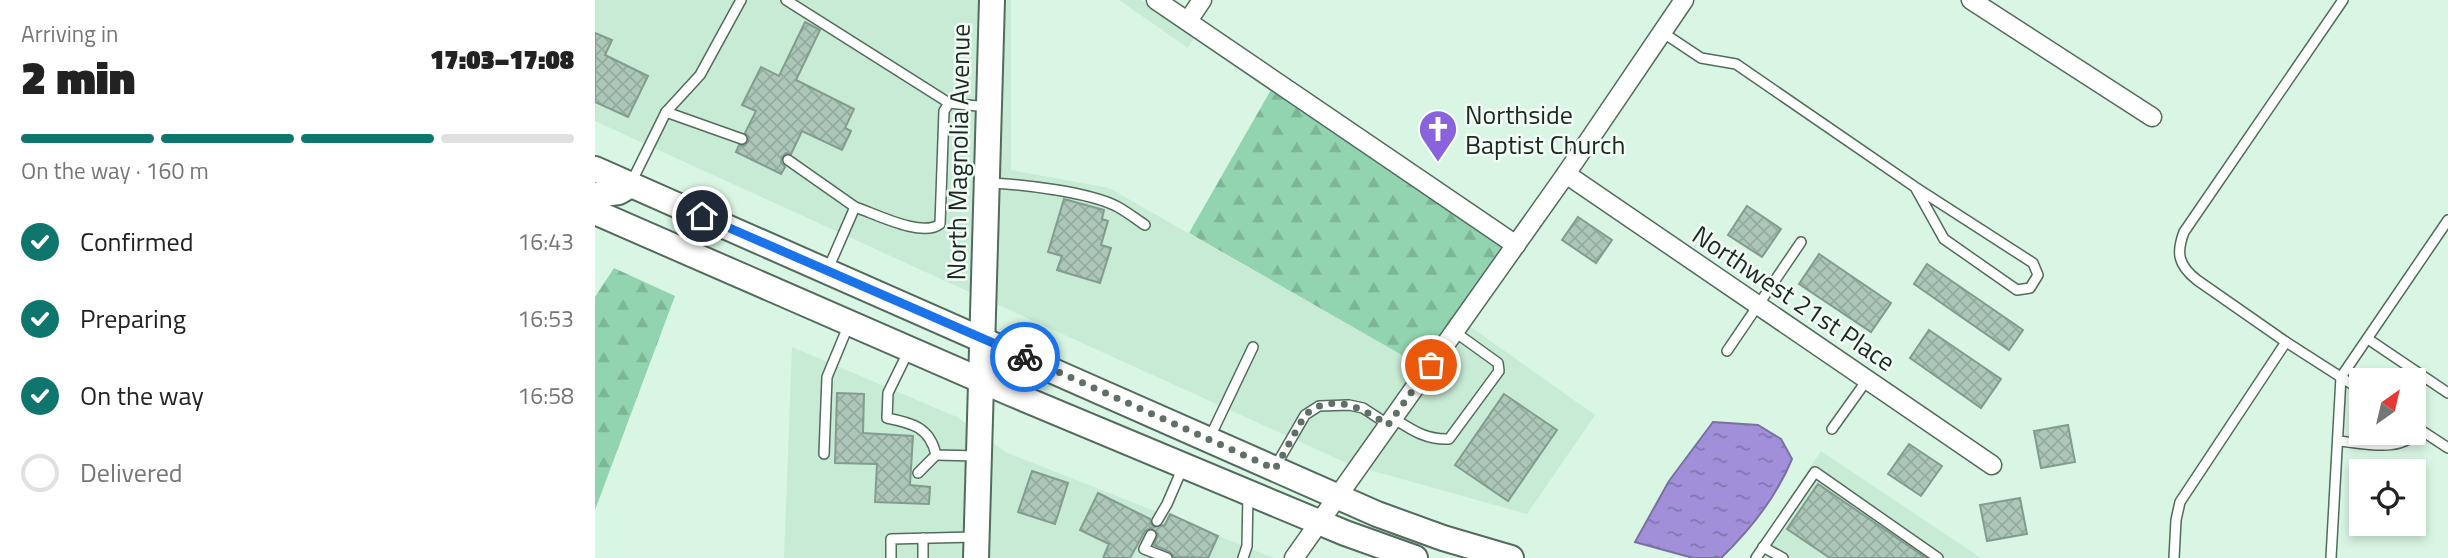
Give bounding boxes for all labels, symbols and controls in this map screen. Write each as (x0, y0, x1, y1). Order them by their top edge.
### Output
text: Arriving in (21, 16, 118, 51)
street label: North Magnolia Avenue (936, 23, 980, 281)
text: 17:03–17:08 (430, 40, 574, 79)
text: 2 min (21, 42, 135, 112)
place label: Northside Baptist Church (1465, 95, 1625, 164)
church icon: Northside Baptist Church (1417, 108, 1459, 163)
text: On the way · 160 m (21, 153, 209, 188)
pin (672, 186, 732, 246)
icon: home (683, 197, 721, 235)
street label: Northwest 21st Place (1685, 215, 1903, 381)
text: Confirmed (80, 222, 194, 261)
icon: check (21, 223, 59, 261)
text: 16:43 (517, 224, 574, 259)
text: Preparing (80, 299, 186, 338)
icon: check (21, 300, 59, 338)
text: 16:53 (517, 301, 574, 336)
courier (990, 322, 1060, 392)
pin (1401, 335, 1461, 395)
icon: bike (1006, 338, 1044, 376)
icon: bag (1412, 346, 1450, 384)
north arrow (2349, 368, 2425, 444)
map controls (2349, 368, 2426, 536)
text: On the way (80, 376, 204, 415)
icon: check (21, 377, 59, 415)
text: 16:58 (517, 378, 574, 413)
text: Delivered (80, 453, 183, 492)
button: locate (2349, 459, 2426, 536)

